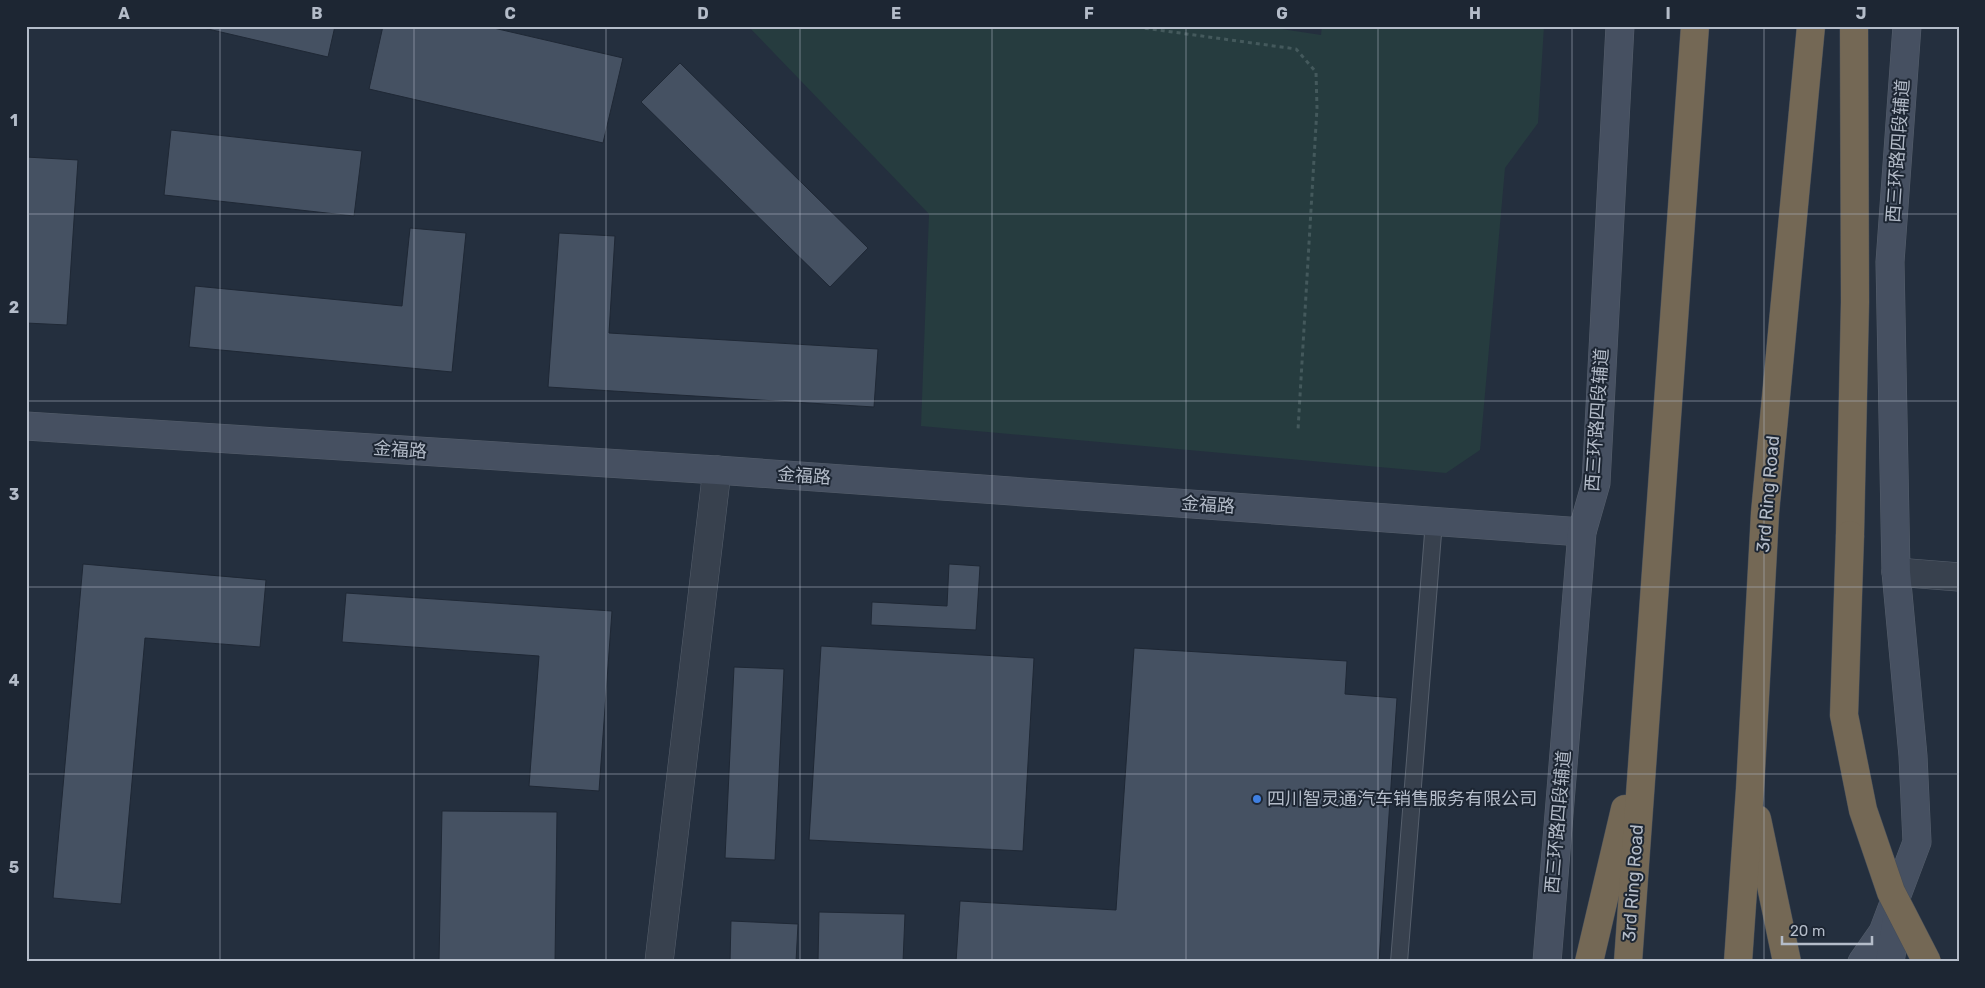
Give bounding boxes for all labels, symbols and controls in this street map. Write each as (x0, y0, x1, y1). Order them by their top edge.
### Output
text: A (118, 4, 130, 23)
text: B (311, 4, 323, 23)
text: C (504, 4, 516, 23)
text: D (697, 4, 709, 23)
text: E (891, 4, 901, 23)
text: F (1084, 4, 1094, 23)
text: G (1276, 4, 1288, 23)
text: H (1469, 4, 1481, 23)
text: I (1665, 4, 1671, 23)
text: J (1856, 4, 1866, 23)
street label: 西三环路四段辅道 (1882, 78, 1914, 224)
text: 1 (10, 111, 18, 130)
text: 2 (9, 298, 19, 317)
street label: 西三环路四段辅道 (1581, 347, 1613, 493)
street label: 3rd Ring Road (1752, 435, 1784, 553)
street label: 金福路 (372, 437, 428, 463)
street label: 金福路 (776, 463, 832, 489)
text: 3 (9, 485, 19, 504)
street label: 金福路 (1180, 492, 1236, 518)
text: 4 (9, 671, 20, 690)
street label: 西三环路四段辅道 (1541, 749, 1575, 895)
place label: 四川智灵通汽车销售服务有限公司 (1267, 788, 1537, 810)
marker: 四川智灵通汽车销售服务有限公司 (1251, 793, 1263, 805)
street label: 3rd Ring Road (1618, 824, 1648, 942)
text: 5 (9, 858, 19, 877)
scale bar (1782, 913, 1872, 945)
text: 20 m (1790, 922, 1825, 940)

